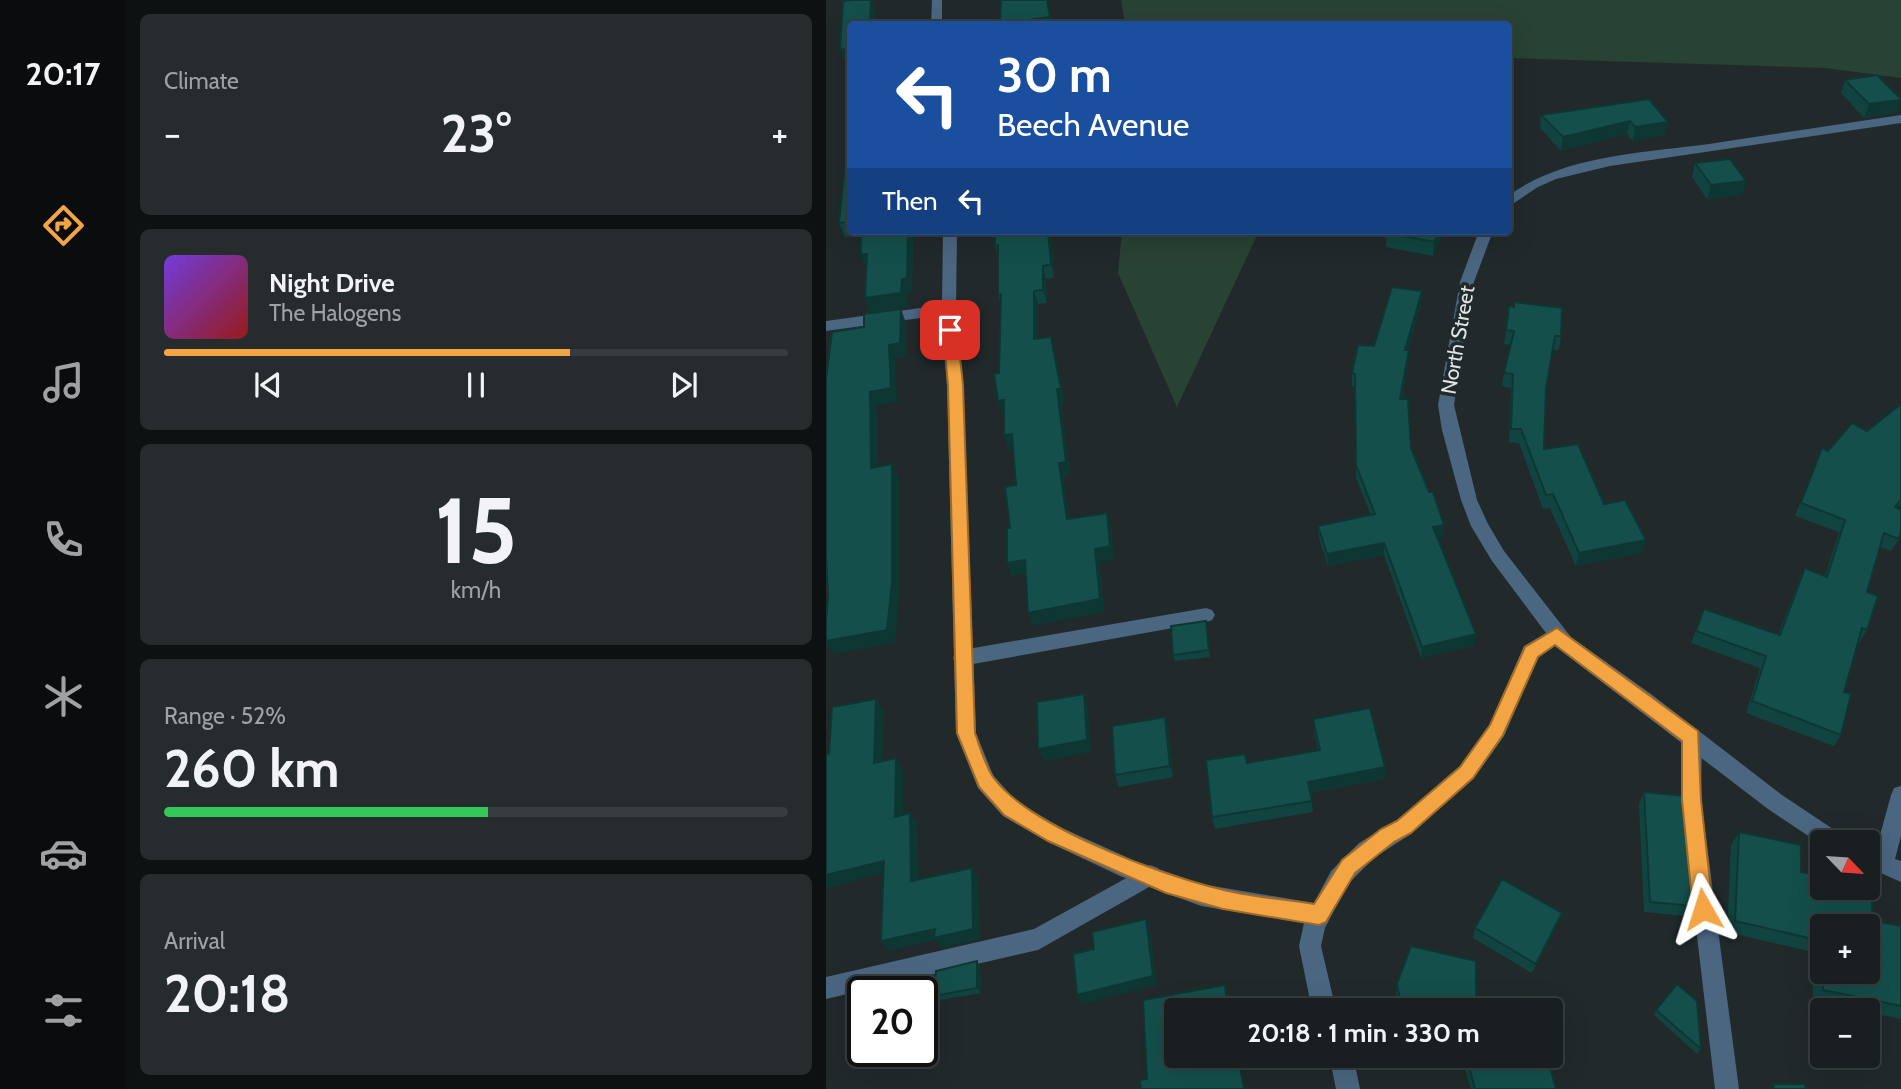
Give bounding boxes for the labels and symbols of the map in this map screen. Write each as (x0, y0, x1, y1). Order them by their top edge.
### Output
street label: North Street (1436, 284, 1479, 396)
pin (920, 300, 980, 360)
north arrow (1810, 830, 1880, 900)
position arrow (1666, 872, 1740, 946)
speed limit sign: 20 (847, 976, 938, 1067)

